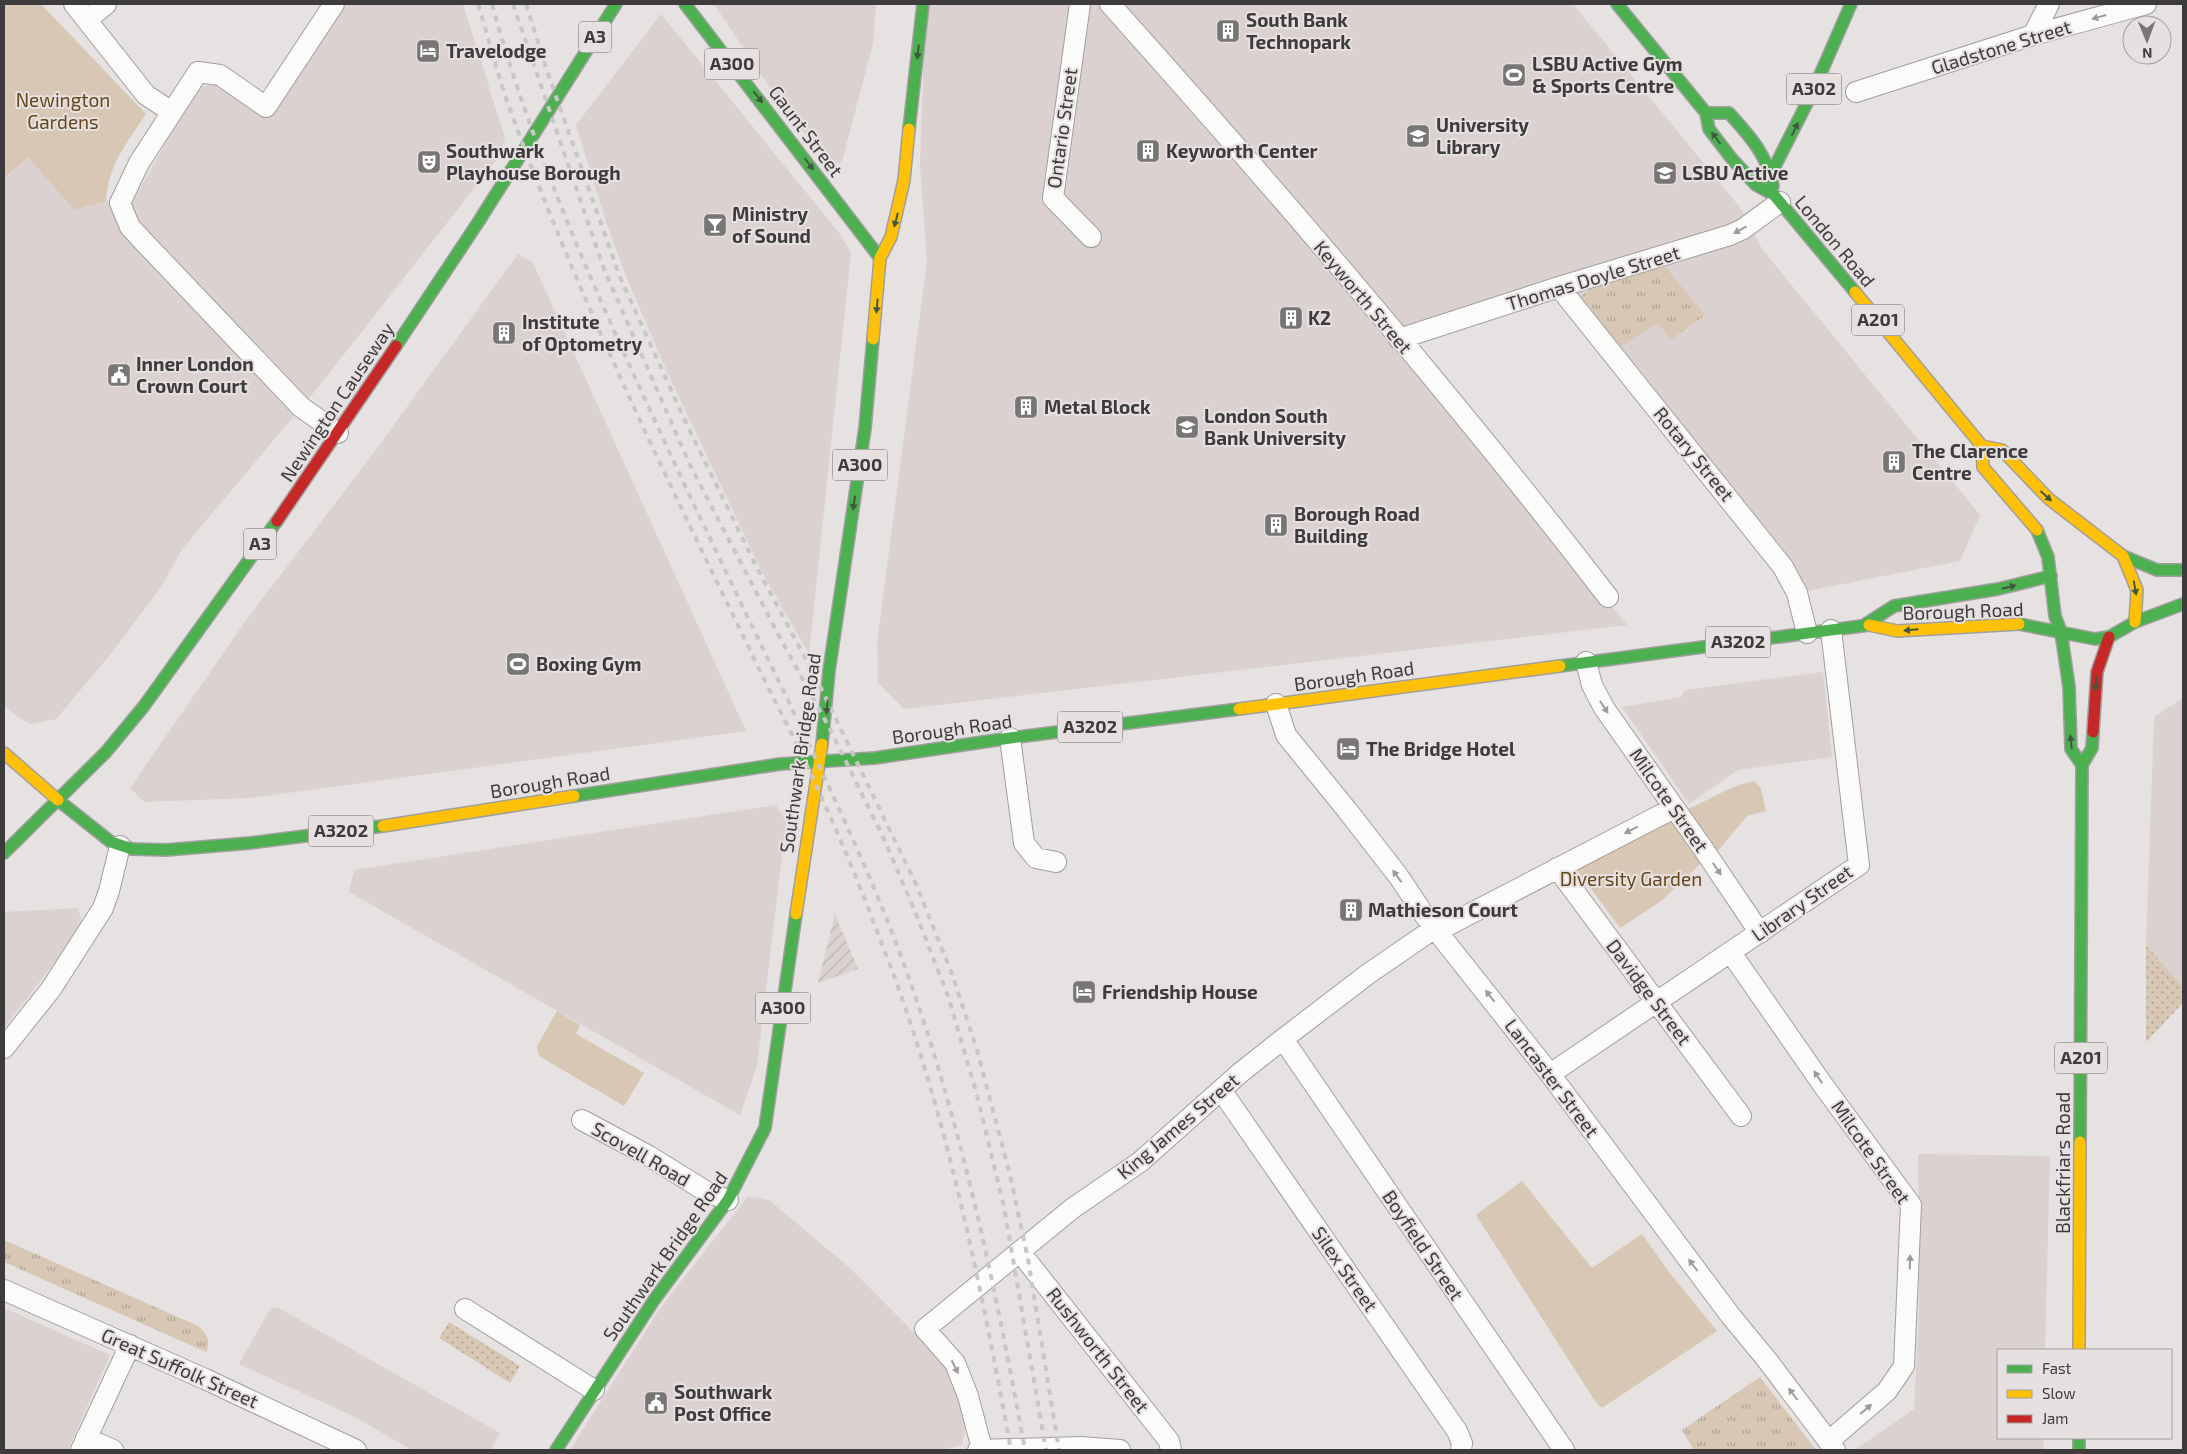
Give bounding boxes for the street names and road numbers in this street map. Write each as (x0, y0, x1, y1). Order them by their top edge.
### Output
street label: Gladstone Street (1928, 14, 2073, 79)
road number: A3 (579, 22, 611, 52)
road number: A300 (704, 49, 760, 80)
street label: Ontario Street (1042, 66, 1081, 190)
road number: A302 (1786, 74, 1842, 105)
street label: Gaunt Street (765, 80, 848, 181)
street label: London Road (1790, 190, 1880, 291)
street label: Keyworth Street (1309, 235, 1417, 358)
street label: Thomas Doyle Street (1503, 240, 1682, 315)
road number: A201 (1852, 304, 1904, 336)
street label: Newington Causeway (275, 318, 398, 486)
street label: Rotary Street (1649, 402, 1739, 505)
road number: A300 (832, 450, 888, 480)
road number: A3 (244, 528, 276, 560)
street label: Borough Road (1902, 597, 2024, 624)
road number: A3202 (1706, 626, 1770, 658)
street label: Southwark Bridge Road (774, 651, 825, 854)
street label: Borough Road (1292, 656, 1416, 695)
street label: Borough Road (890, 709, 1014, 748)
road number: A3202 (1058, 712, 1122, 742)
street label: Milcote Street (1625, 743, 1714, 856)
street label: Borough Road (488, 761, 612, 802)
road number: A3202 (308, 816, 374, 846)
street label: Library Street (1747, 859, 1856, 946)
street label: Davidge Street (1602, 934, 1697, 1049)
road number: A300 (756, 992, 810, 1024)
street label: Lancaster Street (1500, 1014, 1604, 1141)
road number: A201 (2055, 1042, 2107, 1074)
street label: King James Street (1112, 1068, 1243, 1183)
street label: Blackfriars Road (2051, 1092, 2074, 1234)
street label: Milcote Street (1827, 1095, 1916, 1208)
street label: Scovell Road (588, 1116, 694, 1191)
street label: Southwark Bridge Road (597, 1167, 732, 1345)
street label: Boyfield Street (1378, 1185, 1469, 1304)
street label: Silex Street (1308, 1222, 1383, 1316)
street label: Rushworth Street (1042, 1282, 1154, 1417)
street label: Great Suffolk Street (98, 1323, 262, 1412)

